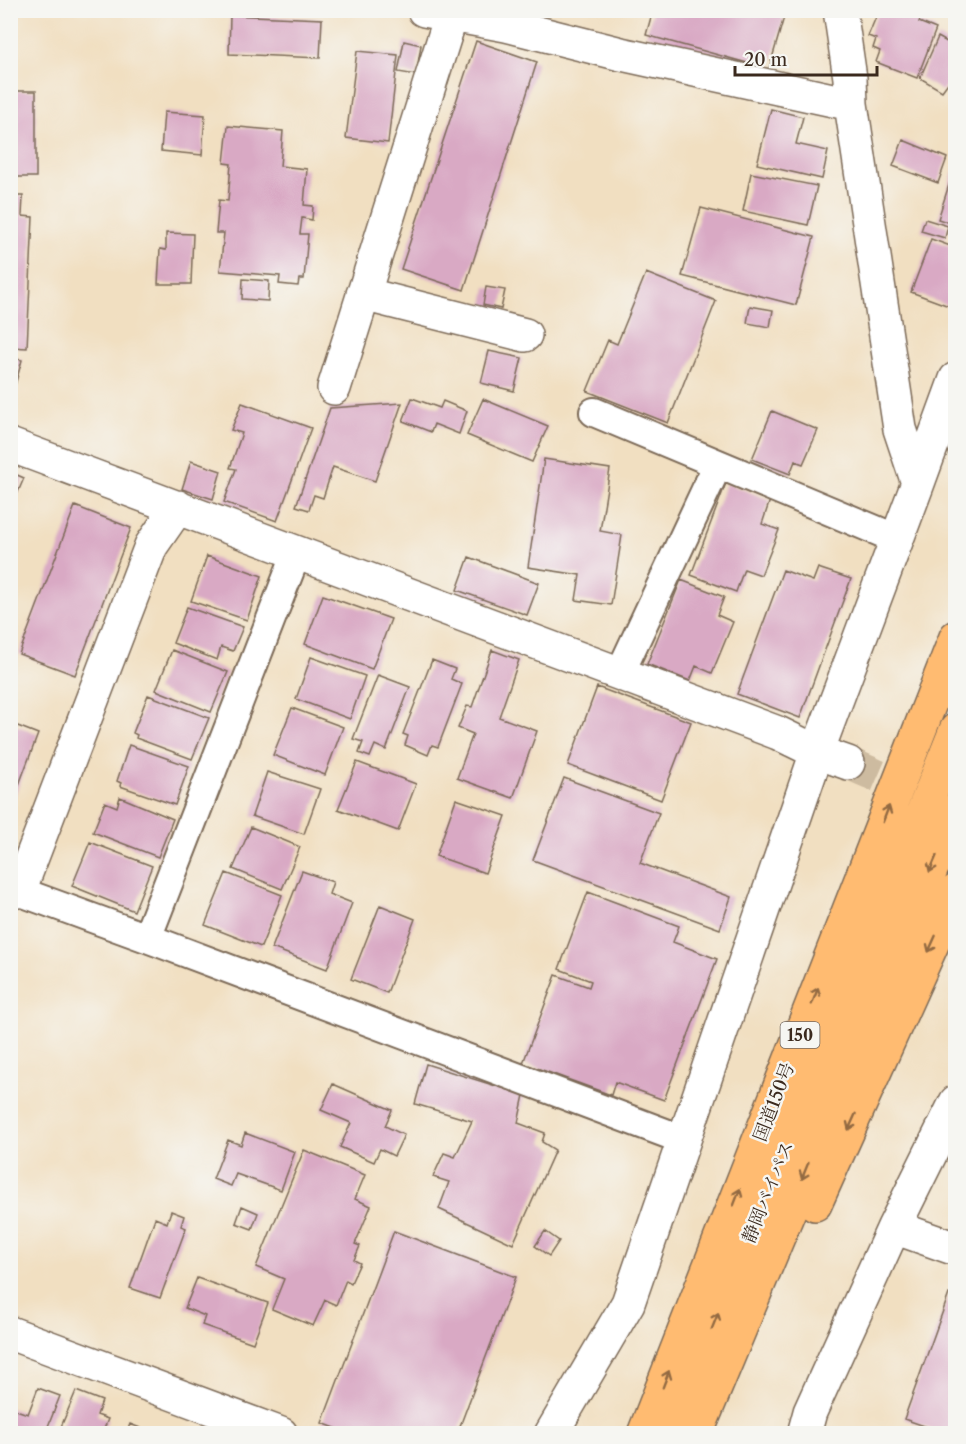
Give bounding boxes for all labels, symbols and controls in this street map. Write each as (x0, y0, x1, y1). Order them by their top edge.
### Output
scale bar (735, 39, 878, 77)
text: 20 m (744, 49, 788, 71)
one-way arrow (881, 806, 892, 824)
one-way arrow (927, 854, 938, 872)
one-way arrow (925, 935, 937, 953)
one-way arrow (810, 987, 821, 1006)
road number: 150 (780, 1022, 820, 1048)
street label: 国道150号 (749, 1059, 799, 1145)
one-way arrow (845, 1113, 856, 1131)
street label: 静岡バイパス (738, 1138, 798, 1246)
one-way arrow (799, 1162, 810, 1180)
one-way arrow (732, 1189, 743, 1207)
one-way arrow (710, 1312, 721, 1331)
one-way arrow (661, 1370, 672, 1389)

